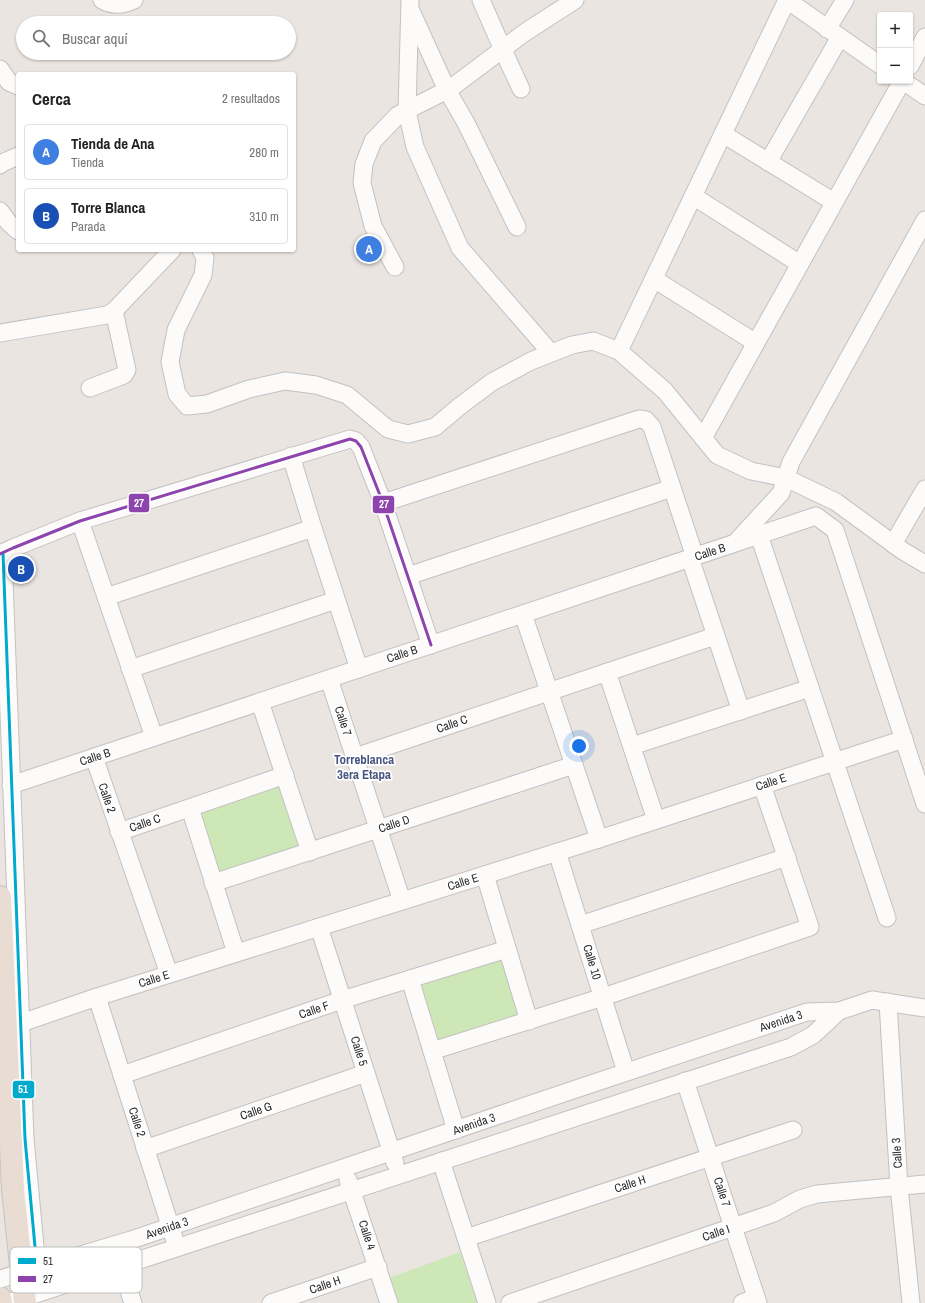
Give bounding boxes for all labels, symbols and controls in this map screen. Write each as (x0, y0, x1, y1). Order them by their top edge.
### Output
map controls (877, 12, 913, 84)
button: + (877, 12, 913, 48)
search box (16, 16, 296, 60)
icon: search (30, 27, 52, 49)
text: Buscar aquí (62, 28, 128, 49)
button: − (877, 48, 913, 84)
text: Cerca (32, 87, 71, 110)
text: 2 resultados (222, 90, 280, 107)
text: Tienda de Ana (71, 133, 154, 154)
text: A (42, 144, 50, 161)
text: 280 m (249, 144, 279, 161)
text: Tienda (71, 154, 104, 171)
text: Torre Blanca (71, 197, 145, 218)
text: B (42, 208, 50, 225)
text: 310 m (249, 208, 279, 225)
text: Parada (71, 218, 105, 235)
pin: A (356, 234, 382, 264)
line badge: 27 (128, 493, 150, 513)
line badge: 27 (372, 495, 395, 514)
text: 27 (134, 496, 144, 510)
text: 27 (379, 497, 389, 511)
street label: Calle B (692, 539, 728, 565)
pin: B (8, 554, 34, 584)
street label: Calle B (384, 641, 420, 667)
street label: Calle 7 (331, 704, 356, 739)
street label: Calle C (434, 711, 470, 737)
your location (569, 736, 589, 756)
street label: Calle B (77, 744, 113, 770)
district label: Torreblanca 3era Etapa (334, 751, 394, 783)
street label: Calle E (753, 769, 789, 795)
street label: Calle 2 (94, 781, 120, 815)
street label: Calle C (127, 810, 163, 836)
street label: Calle D (376, 811, 412, 837)
street label: Calle E (445, 870, 481, 894)
street label: Calle 10 (579, 942, 605, 982)
street label: Calle E (136, 967, 172, 991)
street label: Calle F (297, 997, 331, 1023)
street label: Avenida 3 (757, 1007, 804, 1036)
street label: Calle 5 (347, 1034, 372, 1069)
line badge: 51 (12, 1080, 35, 1099)
text: 51 (18, 1082, 28, 1096)
street label: Calle G (238, 1098, 274, 1124)
street label: Calle 2 (125, 1105, 149, 1139)
street label: Avenida 3 (450, 1109, 497, 1139)
street label: Calle 3 (888, 1137, 906, 1169)
street label: Calle H (612, 1171, 648, 1197)
street label: Calle 7 (710, 1175, 735, 1210)
street label: Avenida 3 (143, 1213, 190, 1243)
street label: Calle 4 (355, 1218, 380, 1253)
street label: Calle I (700, 1221, 732, 1245)
legend (10, 1247, 142, 1293)
text: 51 (43, 1254, 53, 1268)
text: 27 (43, 1272, 53, 1286)
street label: Calle H (307, 1272, 343, 1298)

